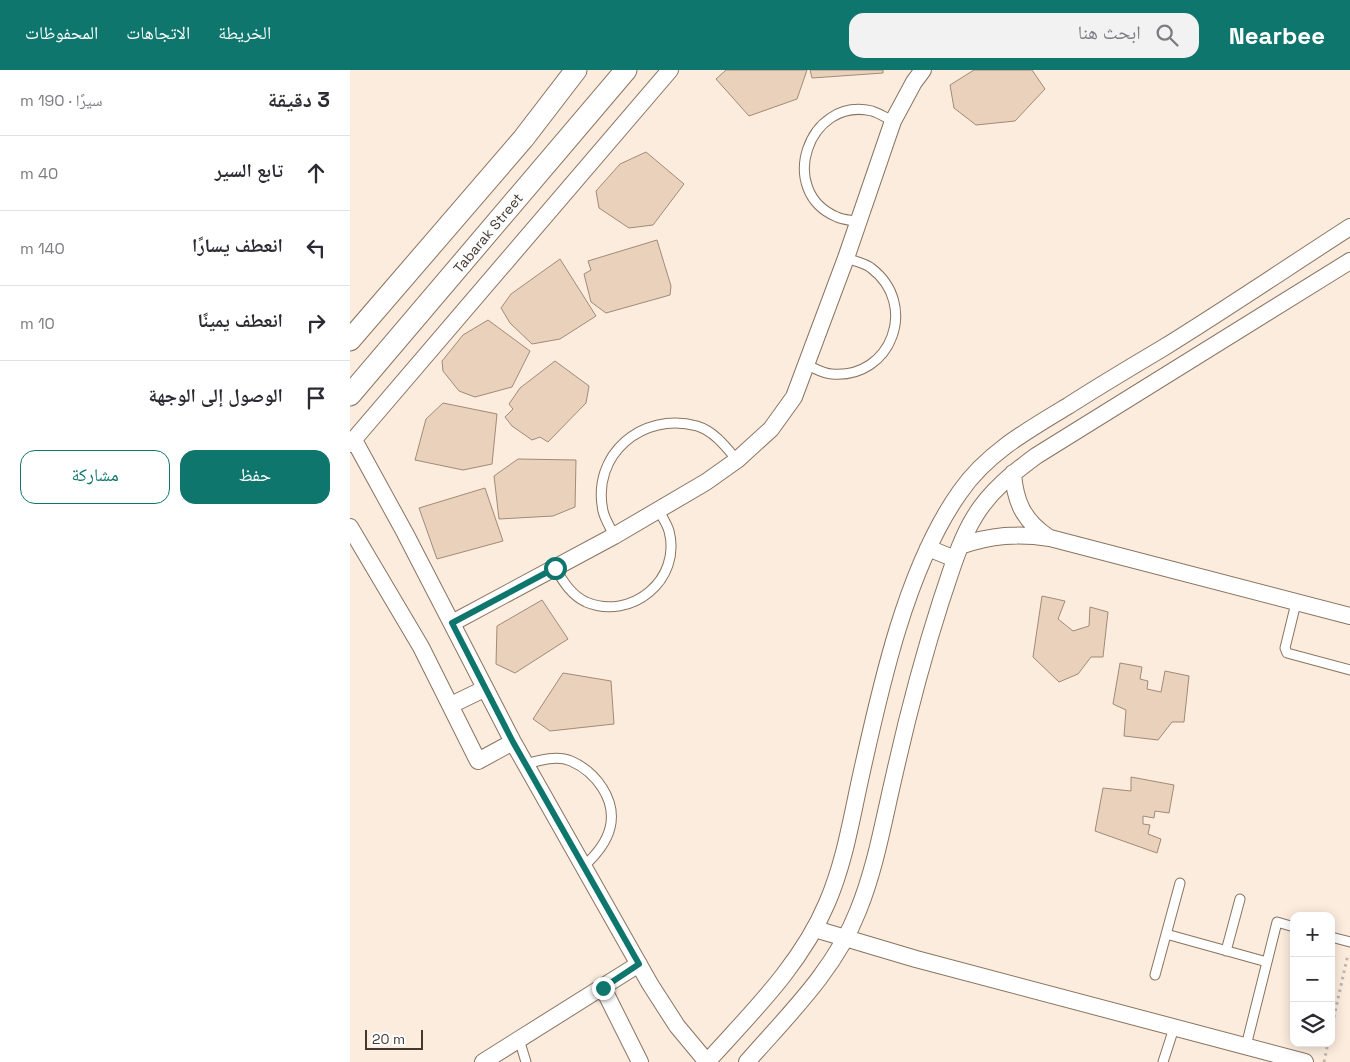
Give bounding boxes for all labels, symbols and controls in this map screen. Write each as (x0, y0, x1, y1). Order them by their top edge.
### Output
search box (849, 13, 1199, 58)
text: ابحث هنا (1078, 20, 1141, 45)
text: Nearbee (1229, 20, 1325, 51)
text: المحفوظات (25, 21, 98, 44)
text: الاتجاهات (126, 21, 190, 44)
text: الخريطة (218, 21, 271, 44)
icon: search (1153, 21, 1181, 49)
text: 3 دقيقة (268, 86, 330, 113)
text: سيرًا · 190 m (20, 90, 102, 111)
text: تابع السير (215, 158, 283, 183)
icon: ahead (302, 159, 330, 187)
text: 40 m (20, 163, 58, 184)
street label: Tabarak Street (449, 189, 527, 277)
text: انعطف يسارًا (192, 233, 283, 258)
icon: left (302, 234, 330, 262)
text: 140 m (20, 238, 65, 259)
text: انعطف يمينًا (198, 308, 283, 333)
icon: right (302, 309, 330, 337)
text: 10 m (20, 313, 55, 334)
text: الوصول إلى الوجهة (148, 383, 283, 408)
icon: arrive (302, 384, 330, 412)
button: مشاركة (20, 450, 170, 504)
button: حفظ (180, 450, 330, 504)
route start (544, 557, 567, 580)
map controls (1290, 912, 1335, 1047)
button: + (1290, 912, 1335, 957)
button: − (1290, 957, 1335, 1002)
route end (592, 977, 615, 1000)
button: layers (1290, 1002, 1335, 1047)
scale bar (365, 1027, 422, 1050)
text: 20 m (372, 1030, 405, 1048)

